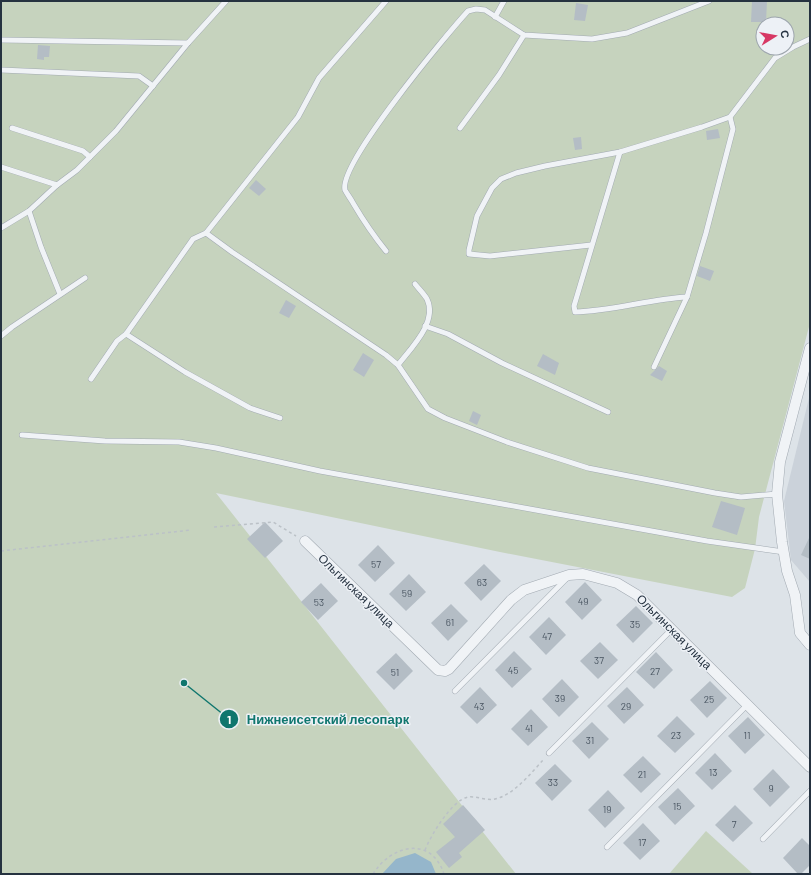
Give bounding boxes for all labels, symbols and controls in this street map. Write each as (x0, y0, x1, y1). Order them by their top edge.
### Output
north arrow (755, 16, 795, 56)
text: С (778, 29, 792, 39)
street label: Ольгинская улица (315, 550, 398, 631)
house number: 57 (371, 558, 381, 570)
house number: 63 (477, 576, 487, 588)
house number: 59 (402, 587, 412, 599)
street label: Ольгинская улица (634, 591, 715, 673)
house number: 49 (578, 595, 588, 607)
house number: 53 (314, 596, 324, 608)
house number: 61 (446, 616, 454, 628)
house number: 35 (630, 618, 640, 630)
house number: 47 (542, 630, 552, 642)
house number: 37 (594, 654, 604, 666)
house number: 45 (508, 664, 518, 676)
house number: 27 (650, 665, 660, 677)
house number: 51 (391, 666, 399, 678)
house number: 39 (555, 692, 565, 704)
house number: 25 (704, 693, 714, 705)
house number: 43 (474, 700, 484, 712)
house number: 29 (621, 700, 631, 712)
callout: Нижнеисетский лесопарк (219, 707, 417, 732)
text: Нижнеисетский лесопарк (247, 711, 410, 727)
text: 1 (227, 712, 231, 726)
house number: 41 (525, 722, 533, 734)
house number: 23 (671, 729, 681, 741)
house number: 11 (743, 729, 751, 741)
house number: 31 (586, 734, 594, 746)
house number: 13 (709, 766, 717, 778)
house number: 21 (638, 768, 646, 780)
house number: 33 (548, 776, 558, 788)
house number: 9 (768, 782, 774, 794)
house number: 15 (673, 800, 681, 812)
house number: 19 (603, 803, 611, 815)
house number: 7 (732, 818, 737, 830)
house number: 17 (638, 836, 646, 848)

